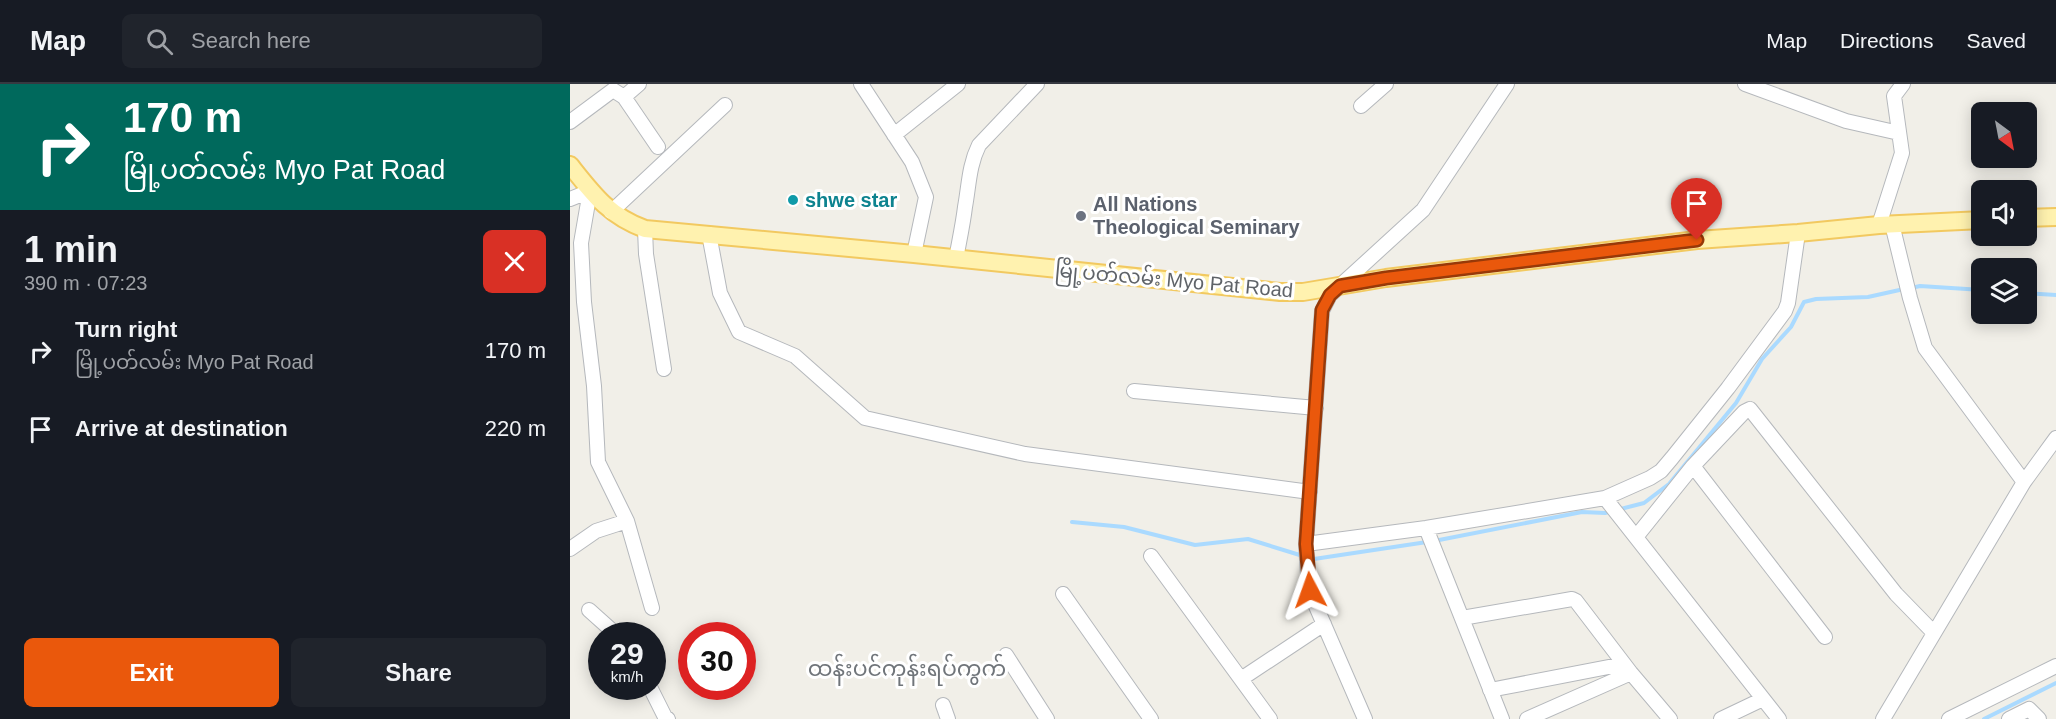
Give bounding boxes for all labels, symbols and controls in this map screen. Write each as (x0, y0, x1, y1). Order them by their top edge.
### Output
search box (122, 14, 542, 68)
text: Map (30, 25, 86, 56)
icon: search (143, 25, 176, 58)
text: Search here (191, 28, 311, 53)
text: Map (1766, 29, 1807, 52)
text: Directions (1840, 29, 1933, 52)
text: Saved (1966, 29, 2026, 52)
text: 170 m (123, 94, 242, 141)
north arrow (1971, 102, 2037, 168)
map controls (1971, 102, 2037, 324)
icon: right (24, 108, 102, 186)
text: မြို့ပတ်လမ်း Myo Pat Road (123, 155, 445, 185)
pin (1671, 178, 1722, 240)
button: sound (1971, 180, 2037, 246)
icon: arrive (1680, 187, 1713, 220)
place label: shwe star (805, 189, 897, 211)
marker: shwe star (786, 193, 800, 207)
place label: All Nations Theological Seminary (1093, 193, 1301, 238)
marker: All Nations Theological Seminary (1074, 209, 1088, 223)
text: 1 min (24, 229, 118, 270)
button: close (483, 230, 546, 293)
street label: မြို့ပတ်လမ်း Myo Pat Road (1054, 256, 1294, 306)
button: layers (1971, 258, 2037, 324)
text: 390 m · 07:23 (24, 272, 147, 294)
text: Turn right (75, 317, 177, 342)
icon: right (24, 335, 57, 368)
text: 170 m (485, 338, 546, 363)
text: မြို့ပတ်လမ်း Myo Pat Road (75, 351, 314, 373)
icon: arrive (24, 413, 57, 446)
text: Arrive at destination (75, 416, 288, 441)
text: 220 m (485, 416, 546, 441)
position arrow (1278, 558, 1342, 622)
speed limit sign: 30 (678, 622, 756, 700)
text: 29 (610, 637, 644, 670)
button: Exit (24, 638, 279, 707)
button: Share (291, 638, 546, 707)
district label: ထန်းပင်ကုန်းရပ်ကွက် (808, 653, 1006, 686)
text: km/h (611, 668, 643, 685)

